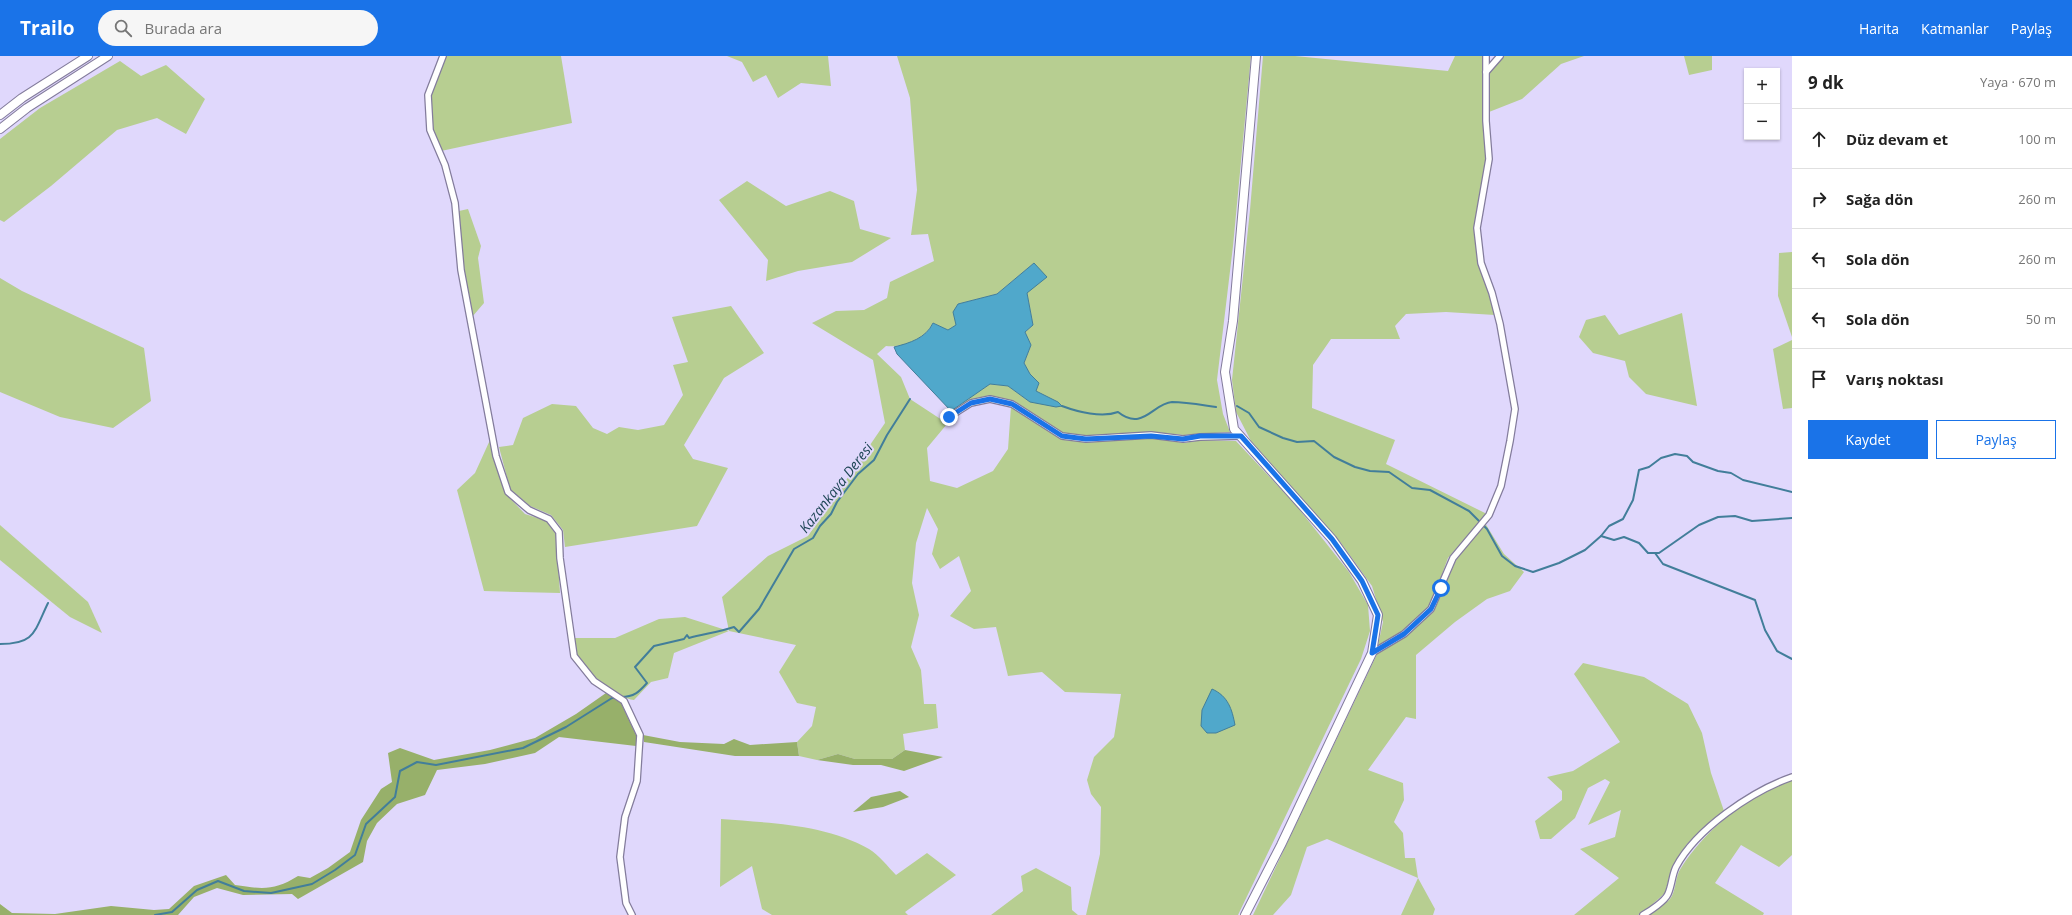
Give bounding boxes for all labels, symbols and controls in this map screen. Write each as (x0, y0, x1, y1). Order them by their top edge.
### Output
search box (98, 10, 378, 46)
text: Trailo (20, 15, 74, 41)
icon: search (112, 17, 134, 39)
text: Burada ara (144, 18, 222, 38)
text: Harita (1859, 19, 1899, 38)
text: Katmanlar (1921, 19, 1989, 38)
text: Paylaş (2011, 19, 2052, 38)
map controls (1744, 68, 1780, 140)
button: + (1744, 68, 1780, 104)
text: 9 dk (1808, 71, 1843, 94)
text: Yaya · 670 m (1980, 73, 2056, 91)
button: − (1744, 104, 1780, 140)
icon: ahead (1808, 128, 1830, 150)
text: Düz devam et (1846, 129, 1948, 149)
text: 100 m (2018, 130, 2056, 148)
icon: right (1808, 188, 1830, 210)
text: Sağa dön (1846, 189, 1913, 209)
text: 260 m (2018, 190, 2056, 208)
icon: left (1808, 248, 1830, 270)
text: Sola dön (1846, 249, 1910, 269)
text: 260 m (2018, 250, 2056, 268)
icon: left (1808, 308, 1830, 330)
text: Sola dön (1846, 309, 1910, 329)
text: 50 m (2026, 310, 2056, 328)
icon: arrive (1808, 368, 1830, 390)
text: Varış noktası (1846, 369, 1944, 389)
route end (940, 408, 958, 426)
button: Kaydet (1808, 420, 1928, 459)
button: Paylaş (1936, 420, 2056, 459)
water label: Kazankaya Deresi (795, 438, 877, 537)
route start (1432, 579, 1450, 597)

